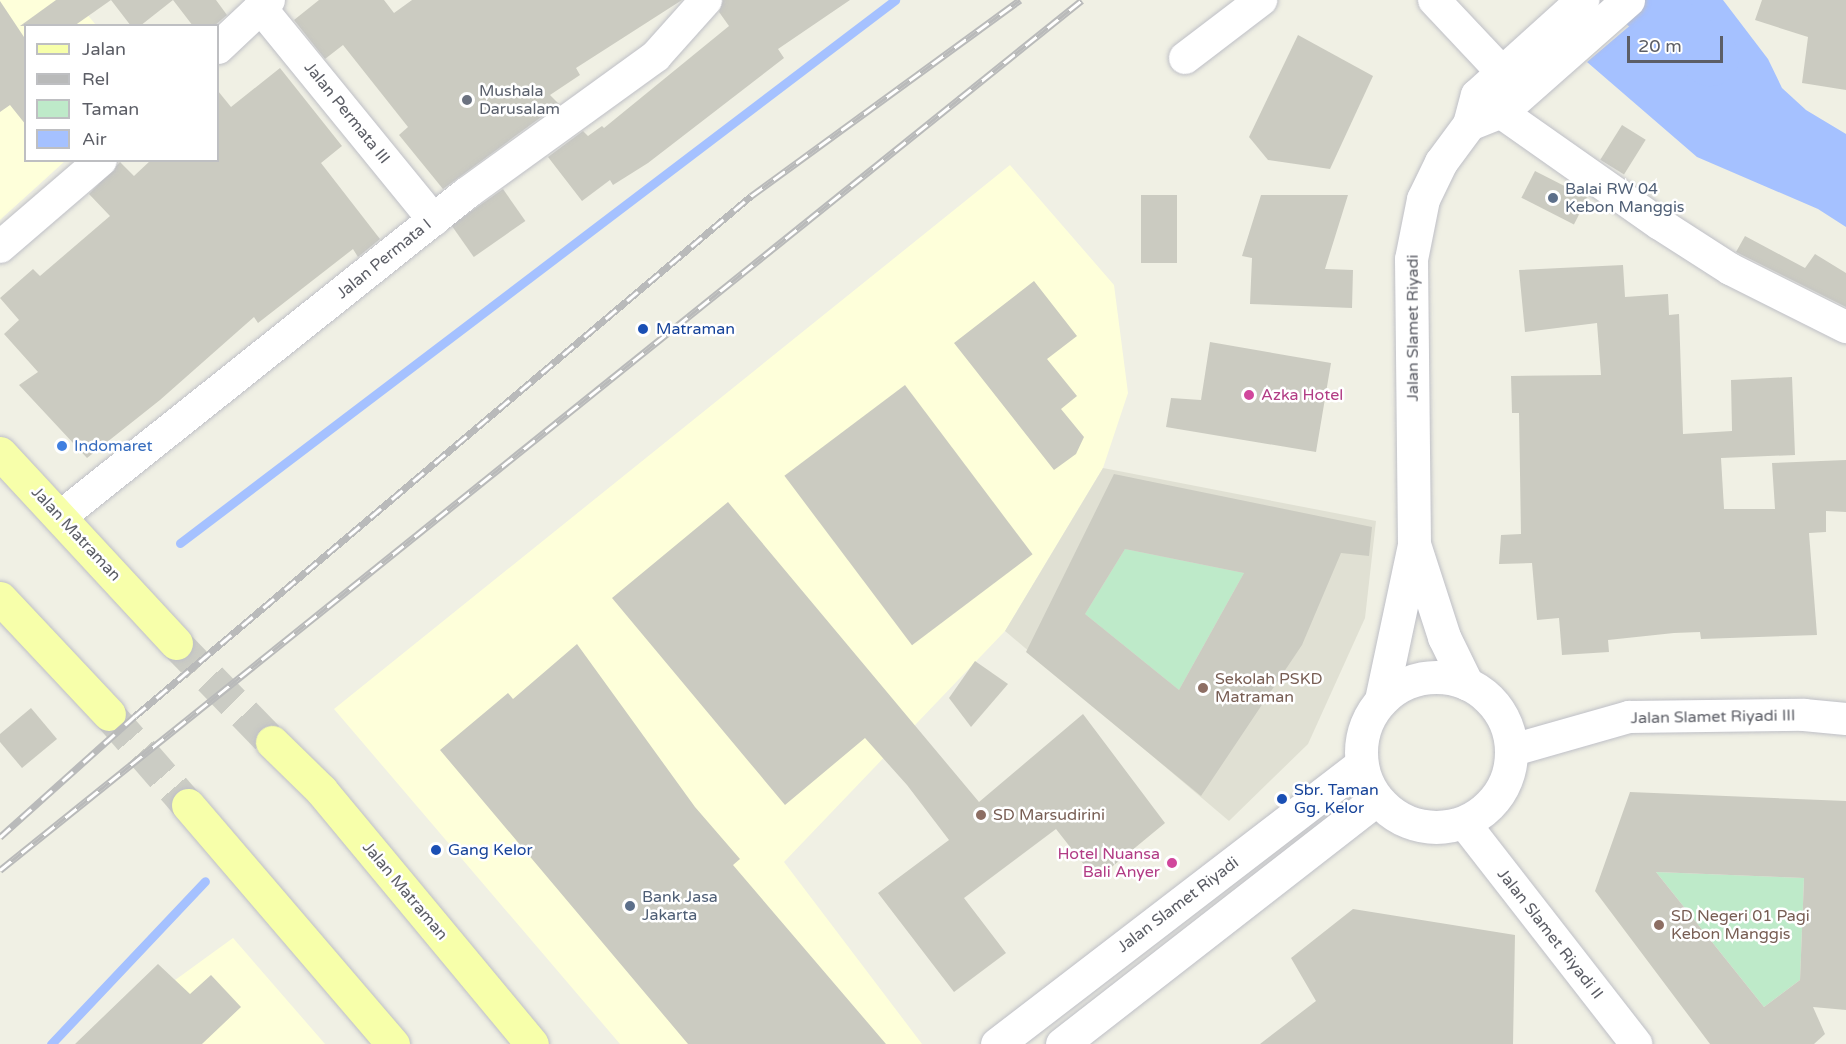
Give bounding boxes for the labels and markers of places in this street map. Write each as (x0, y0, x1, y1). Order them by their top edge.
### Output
place label: Mushala Darusalam (479, 81, 560, 119)
marker: Mushala Darusalam (460, 93, 474, 107)
place label: Balai RW 04 Kebon Manggis (1565, 179, 1685, 217)
marker: Balai RW 04 Kebon Manggis (1546, 191, 1560, 205)
place label: Matraman (656, 319, 735, 339)
marker: Matraman (634, 320, 652, 338)
place label: Azka Hotel (1261, 385, 1343, 405)
marker: Azka Hotel (1242, 388, 1256, 402)
place label: Indomaret (74, 436, 153, 456)
marker: Indomaret (55, 439, 69, 453)
place label: Sekolah PSKD Matraman (1215, 669, 1322, 707)
marker: Sekolah PSKD Matraman (1196, 681, 1210, 695)
place label: Sbr. Taman Gg. Kelor (1294, 780, 1379, 818)
marker: Sbr. Taman Gg. Kelor (1275, 792, 1289, 806)
place label: SD Marsudirini (993, 805, 1105, 825)
marker: SD Marsudirini (974, 808, 988, 822)
place label: Gang Kelor (448, 840, 533, 860)
marker: Gang Kelor (429, 843, 443, 857)
place label: Hotel Nuansa Bali Anyer (1057, 844, 1160, 882)
marker: Hotel Nuansa Bali Anyer (1165, 856, 1179, 870)
place label: Bank Jasa Jakarta (642, 887, 718, 925)
marker: Bank Jasa Jakarta (623, 899, 637, 913)
place label: SD Negeri 01 Pagi Kebon Manggis (1671, 906, 1810, 944)
marker: SD Negeri 01 Pagi Kebon Manggis (1652, 918, 1666, 932)

